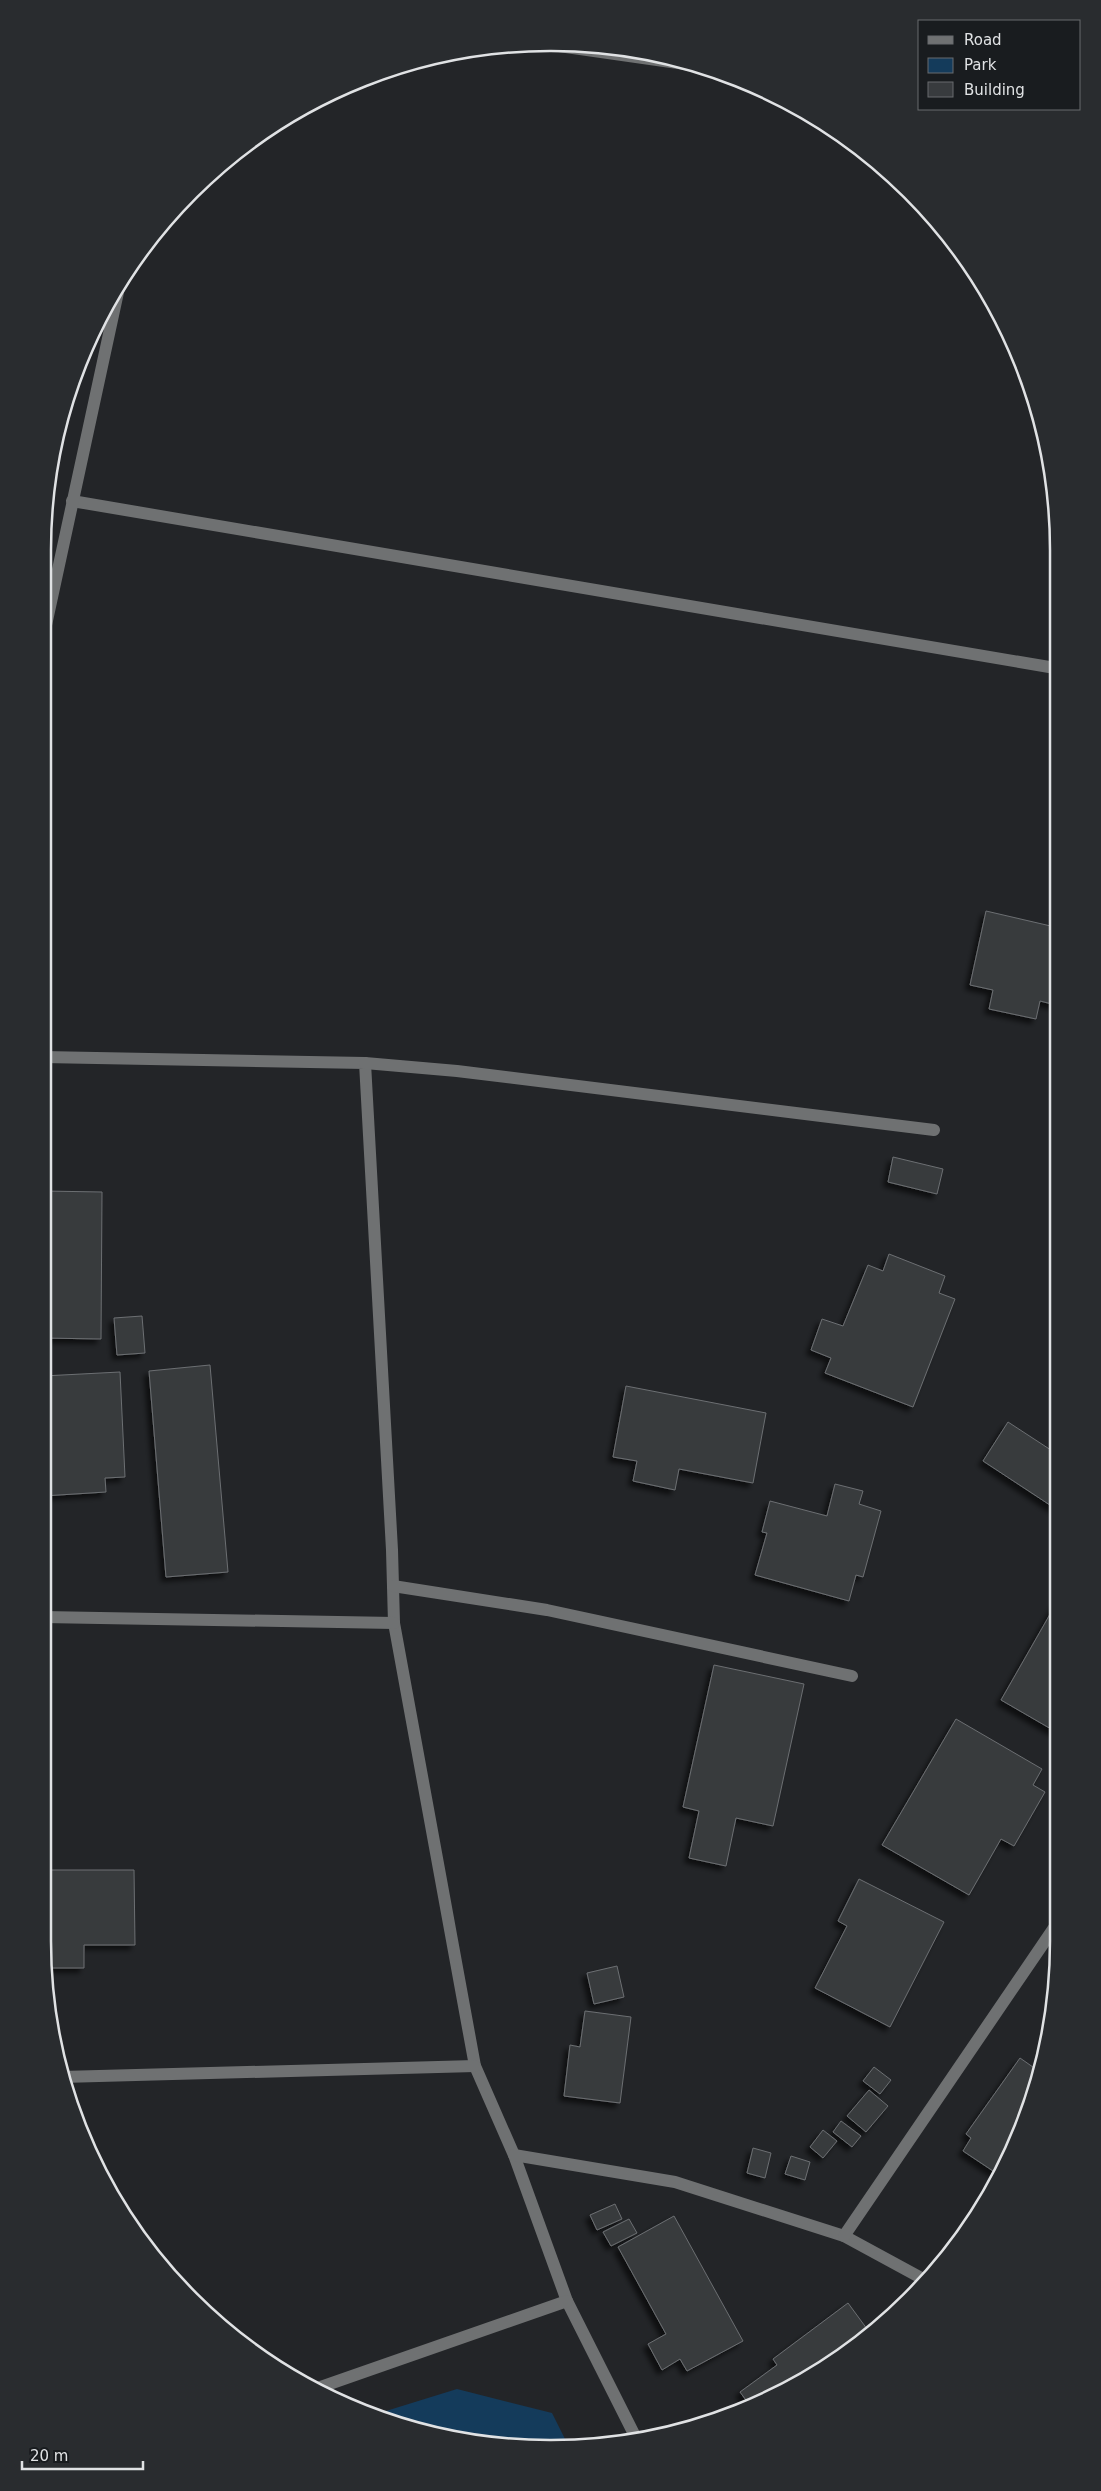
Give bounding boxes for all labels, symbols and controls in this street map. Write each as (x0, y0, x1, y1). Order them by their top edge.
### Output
legend (918, 20, 1081, 110)
text: Road (964, 31, 1002, 49)
text: Park (964, 56, 997, 74)
text: Building (964, 81, 1025, 99)
scale bar (22, 2438, 144, 2470)
text: 20 m (30, 2447, 68, 2465)

